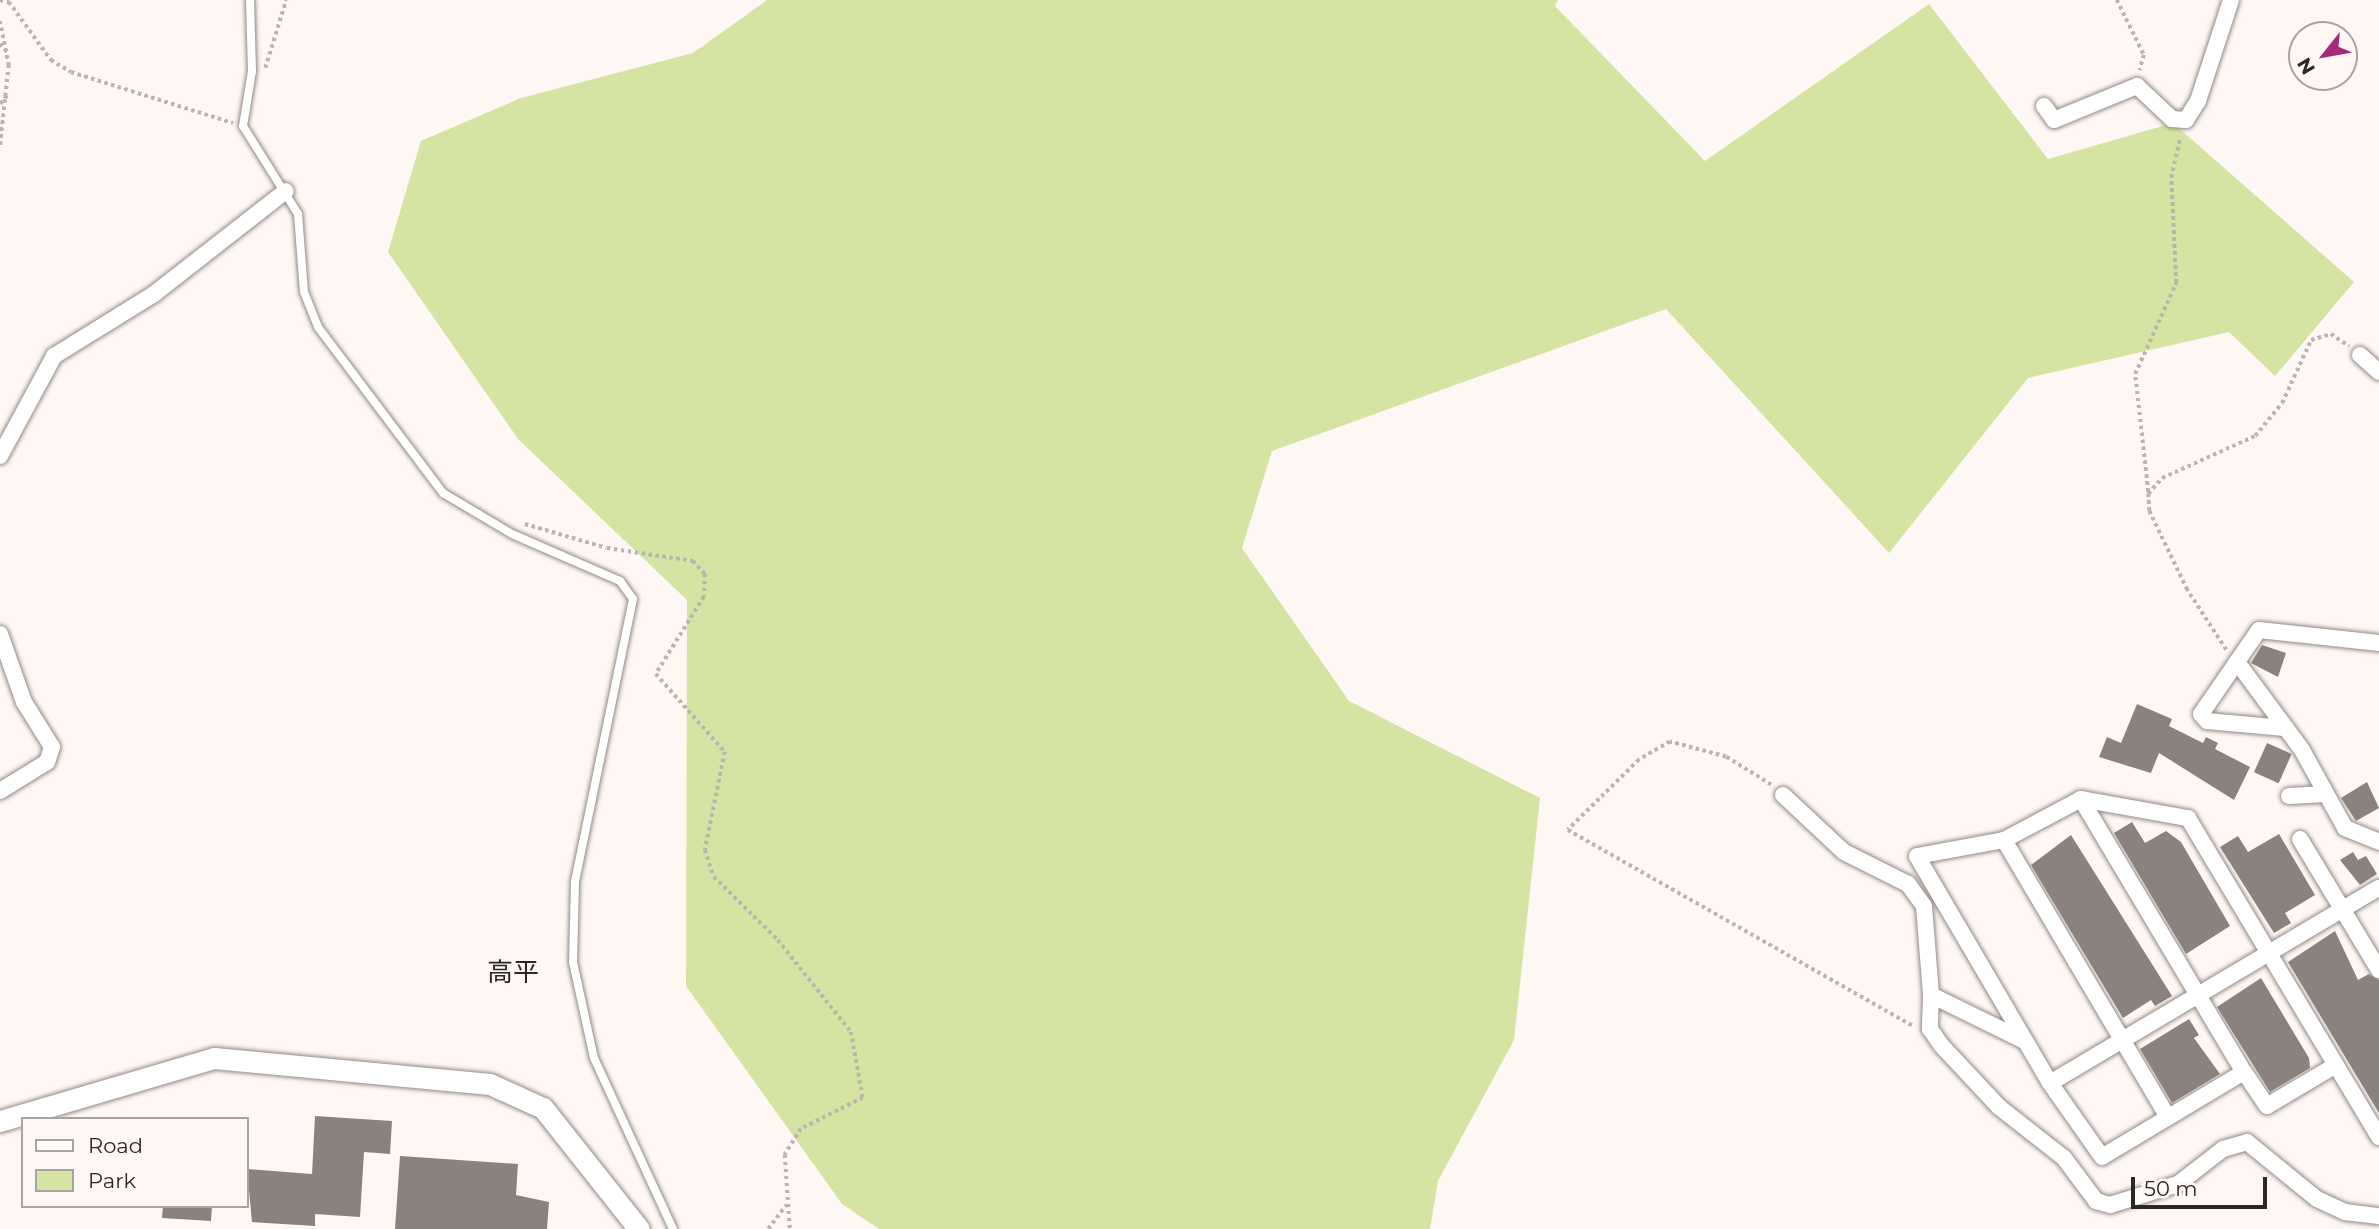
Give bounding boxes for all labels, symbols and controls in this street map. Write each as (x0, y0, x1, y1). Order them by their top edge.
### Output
north arrow (2288, 21, 2358, 91)
text: N (2292, 54, 2320, 79)
district label: 高平 (487, 957, 539, 989)
legend (21, 1117, 248, 1208)
text: Road (88, 1133, 143, 1158)
scale bar (2134, 1162, 2270, 1206)
text: Park (88, 1168, 136, 1193)
text: 50 m (2144, 1176, 2198, 1201)

